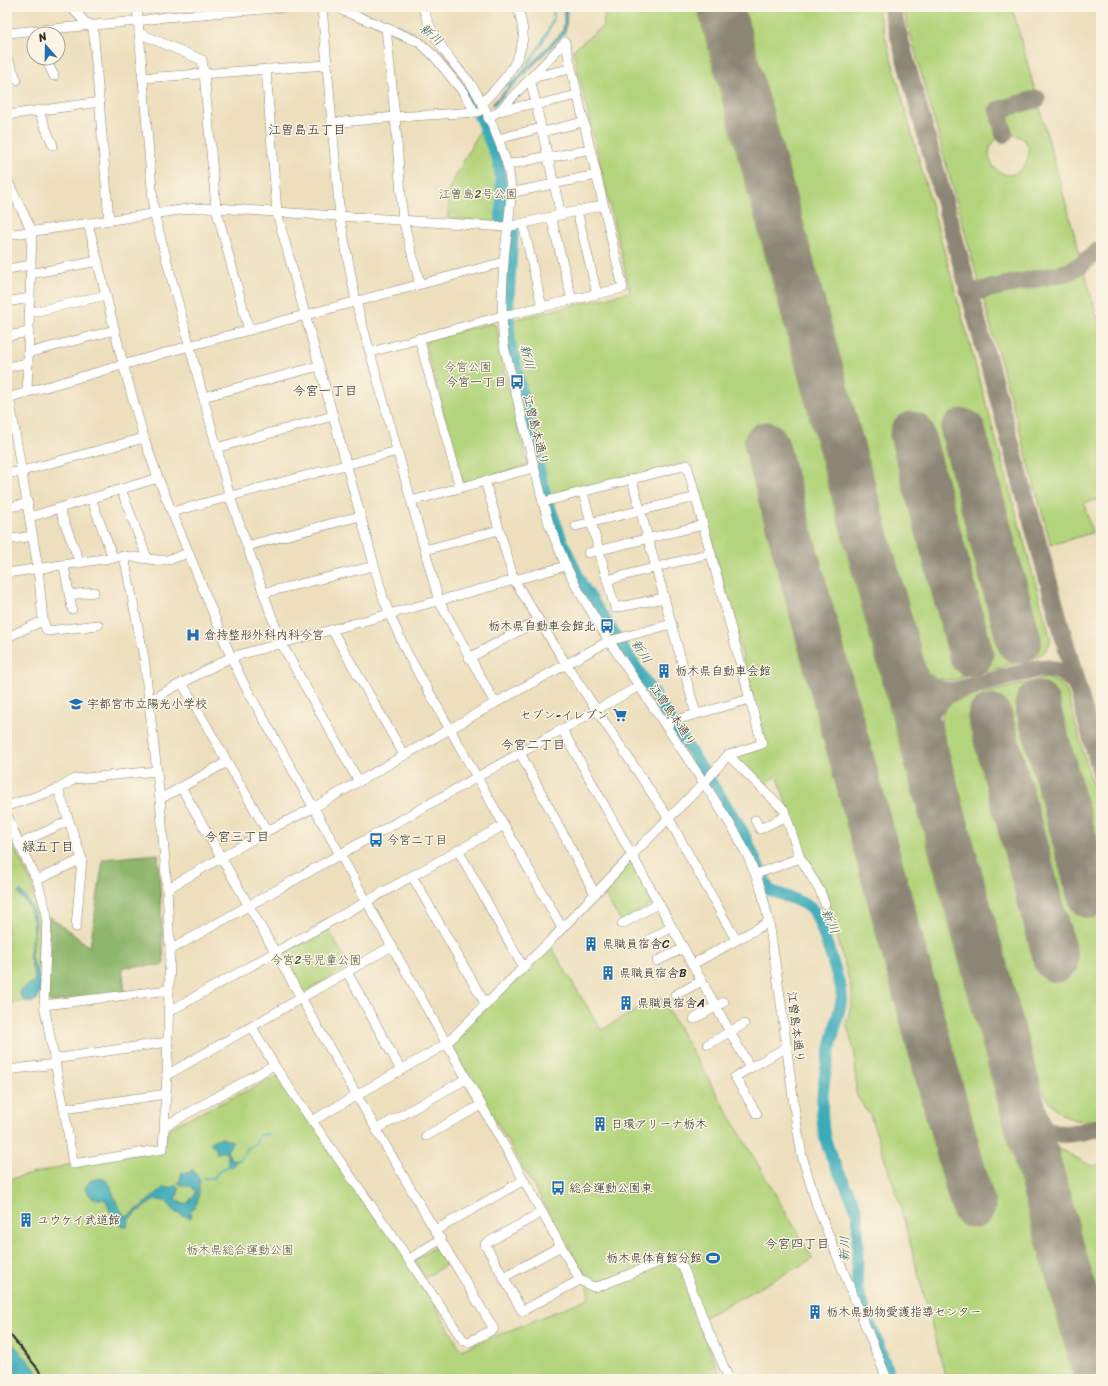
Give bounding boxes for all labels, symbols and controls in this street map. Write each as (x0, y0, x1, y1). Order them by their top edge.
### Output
water label: 新川 (414, 17, 449, 52)
north arrow (26, 26, 66, 66)
text: N (35, 27, 50, 48)
district label: 江曽島五丁目 (268, 118, 346, 141)
park label: 江曽島2号公園 (439, 183, 517, 205)
water label: 新川 (513, 342, 542, 372)
park label: 今宮公園 (444, 356, 492, 378)
place label: 今宮一丁目 (446, 371, 506, 393)
bus stop icon: 今宮一丁目 (509, 374, 525, 390)
district label: 今宮一丁目 (292, 379, 358, 402)
street label: 江曽島本通り (517, 392, 555, 468)
place label: 栃木県自動車会館北 (488, 615, 596, 637)
bus stop icon: 栃木県自動車会館北 (599, 618, 615, 634)
place label: 倉持整形外科内科今宮 (204, 624, 324, 646)
hospital icon: 倉持整形外科内科今宮 (185, 627, 201, 643)
water label: 新川 (625, 634, 658, 668)
place label: 栃木県自動車会館 (675, 660, 771, 682)
building icon: 栃木県自動車会館 (656, 663, 672, 679)
street label: 江曽島本通り (644, 679, 702, 751)
place label: 宇都宮市立陽光小学校 (87, 693, 207, 715)
school or university icon: 宇都宮市立陽光小学校 (68, 696, 84, 712)
place label: セブン-イレブン (519, 704, 609, 726)
supermarket icon: セブン-イレブン (612, 707, 628, 723)
district label: 今宮二丁目 (500, 733, 566, 756)
district label: 今宮三丁目 (204, 825, 270, 848)
place label: 今宮二丁目 (387, 829, 447, 851)
bus stop icon: 今宮二丁目 (368, 832, 384, 848)
district label: 緑五丁目 (22, 835, 74, 858)
water label: 新川 (815, 905, 846, 938)
place label: 県職員宿舎C (602, 933, 670, 955)
building icon: 県職員宿舎C (583, 936, 599, 952)
park label: 今宮2号児童公園 (271, 949, 361, 971)
place label: 県職員宿舎B (619, 962, 687, 984)
building icon: 県職員宿舎B (600, 965, 616, 981)
street label: 江曽島本通り (781, 990, 811, 1064)
place label: 県職員宿舎A (637, 992, 705, 1014)
building icon: 県職員宿舎A (618, 995, 634, 1011)
place label: 日環アリーナ栃木 (611, 1113, 707, 1135)
building icon: 日環アリーナ栃木 (592, 1116, 608, 1132)
place label: 総合運動公園東 (569, 1177, 653, 1199)
bus stop icon: 総合運動公園東 (550, 1180, 566, 1196)
place label: ユウケイ武道館 (37, 1209, 120, 1231)
building icon: ユウケイ武道館 (18, 1212, 34, 1228)
district label: 今宮四丁目 (764, 1232, 830, 1255)
water label: 新川 (833, 1236, 856, 1262)
park label: 栃木県総合運動公園 (186, 1239, 294, 1261)
place label: 栃木県体育館分館 (606, 1247, 702, 1269)
sports icon: 栃木県体育館分館 (705, 1250, 721, 1266)
place label: 栃木県動物愛護指導センター (826, 1301, 982, 1323)
building icon: 栃木県動物愛護指導センター (807, 1304, 823, 1320)

